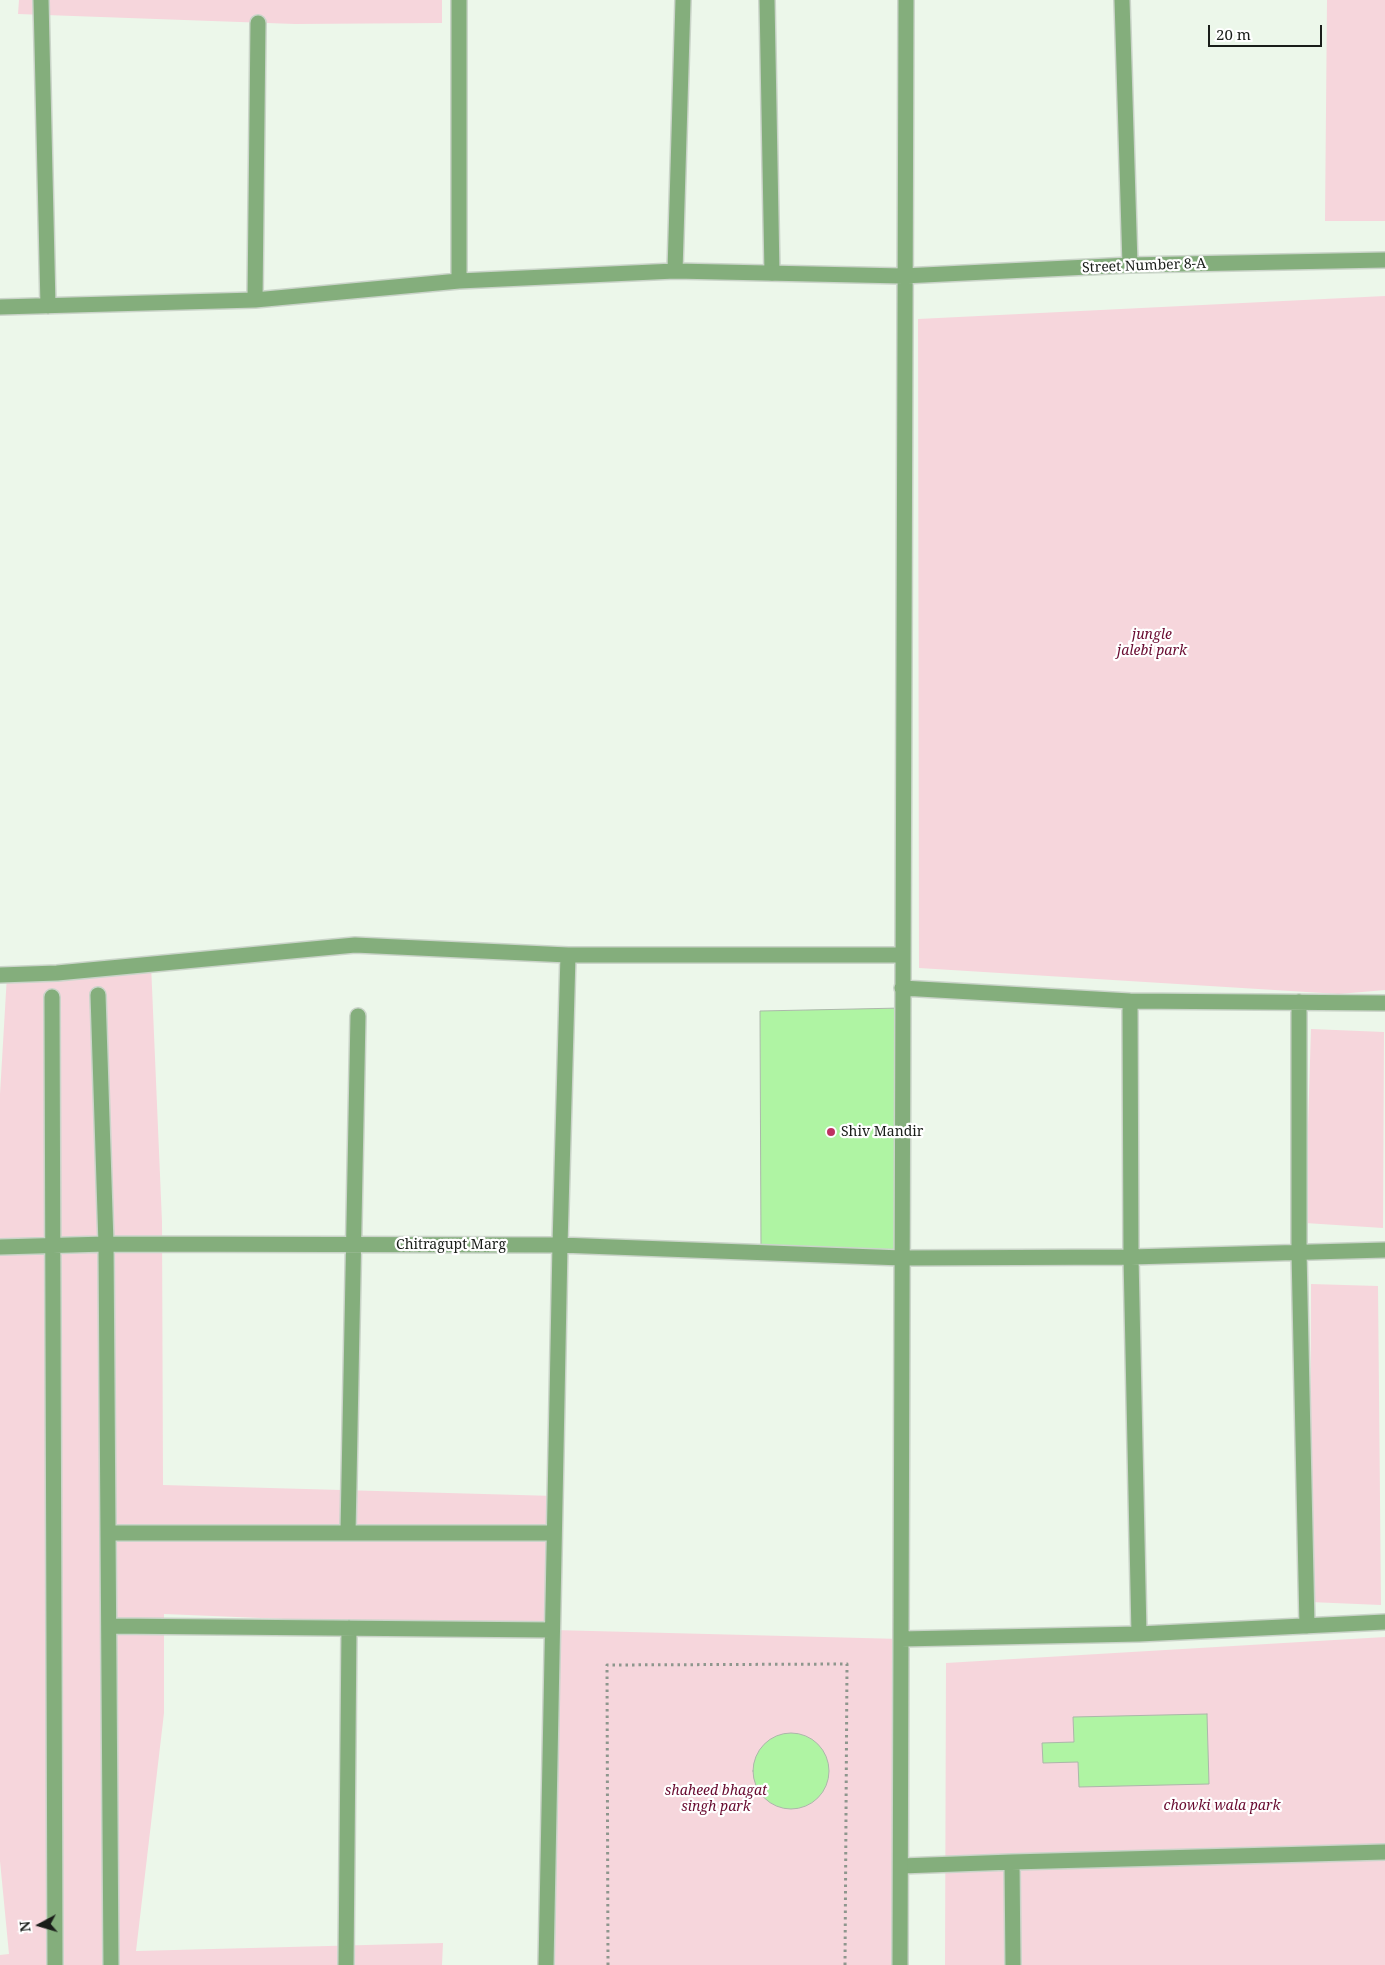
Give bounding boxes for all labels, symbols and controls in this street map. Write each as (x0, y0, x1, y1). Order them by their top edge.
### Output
scale bar (1210, 15, 1324, 47)
text: 20 m (1216, 24, 1251, 44)
street label: Street Number 8-A (1082, 255, 1206, 277)
park label: jungle jalebi park (1117, 627, 1187, 660)
place label: Shiv Mandir (841, 1124, 923, 1140)
marker: Shiv Mandir (825, 1126, 837, 1138)
street label: Chitragupt Marg (396, 1237, 506, 1253)
park label: shaheed bhagat singh park (665, 1783, 767, 1815)
park label: chowki wala park (1164, 1798, 1280, 1814)
north arrow (15, 1900, 65, 1950)
text: N (15, 1920, 35, 1933)

